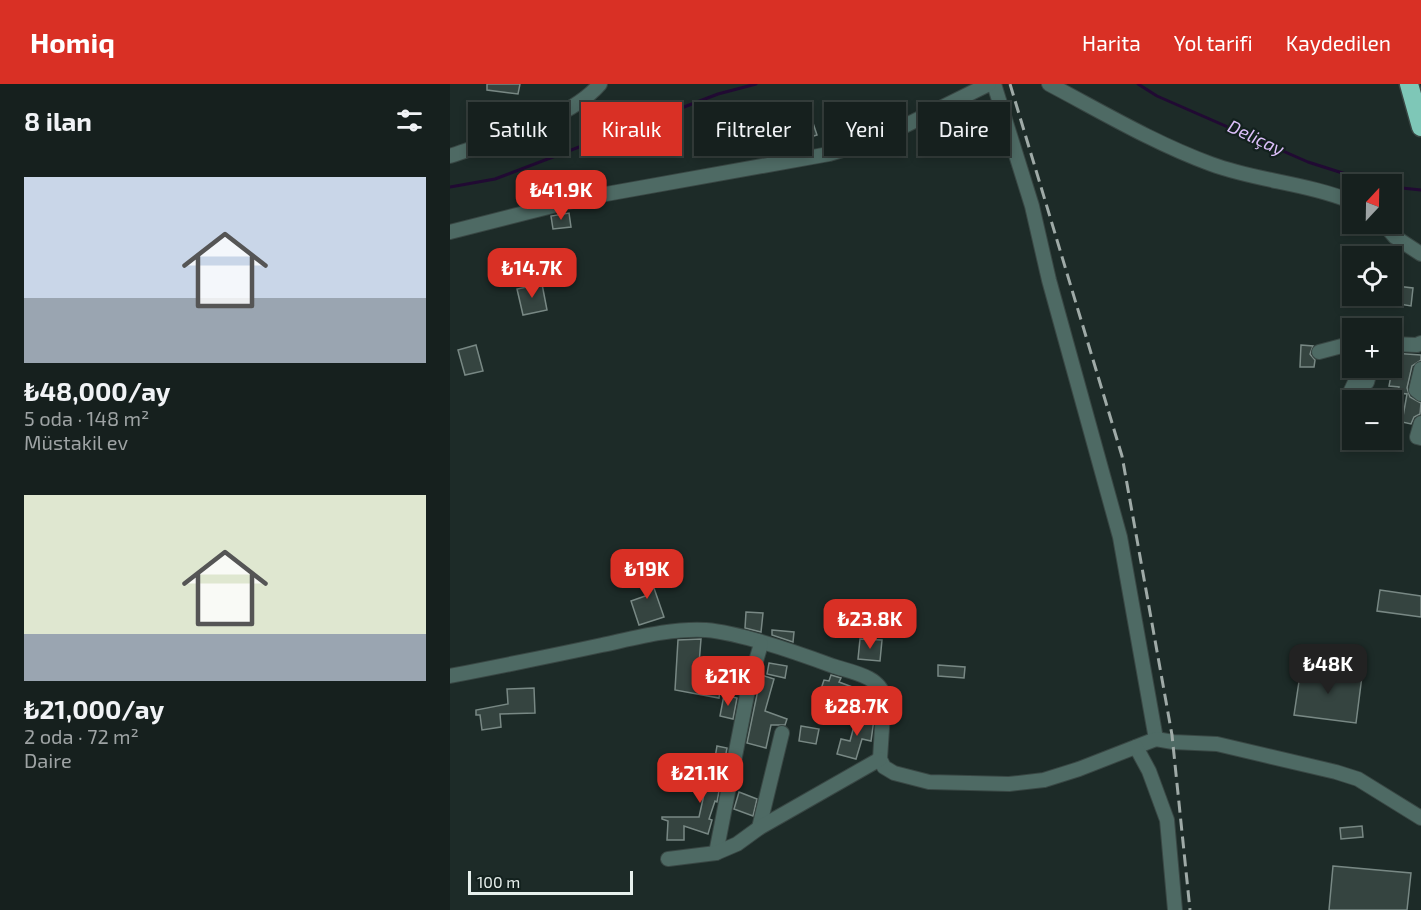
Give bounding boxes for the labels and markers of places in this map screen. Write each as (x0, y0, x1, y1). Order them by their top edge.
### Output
pin: ₺41.9K (512, 170, 610, 221)
pin: ₺14.7K (483, 248, 581, 299)
pin: ₺19K (611, 549, 683, 600)
pin: ₺23.8K (821, 599, 919, 650)
pin: ₺48K (1292, 644, 1364, 695)
pin: ₺21K (692, 656, 764, 707)
pin: ₺28.7K (808, 686, 906, 737)
pin: ₺21.1K (651, 753, 749, 804)

